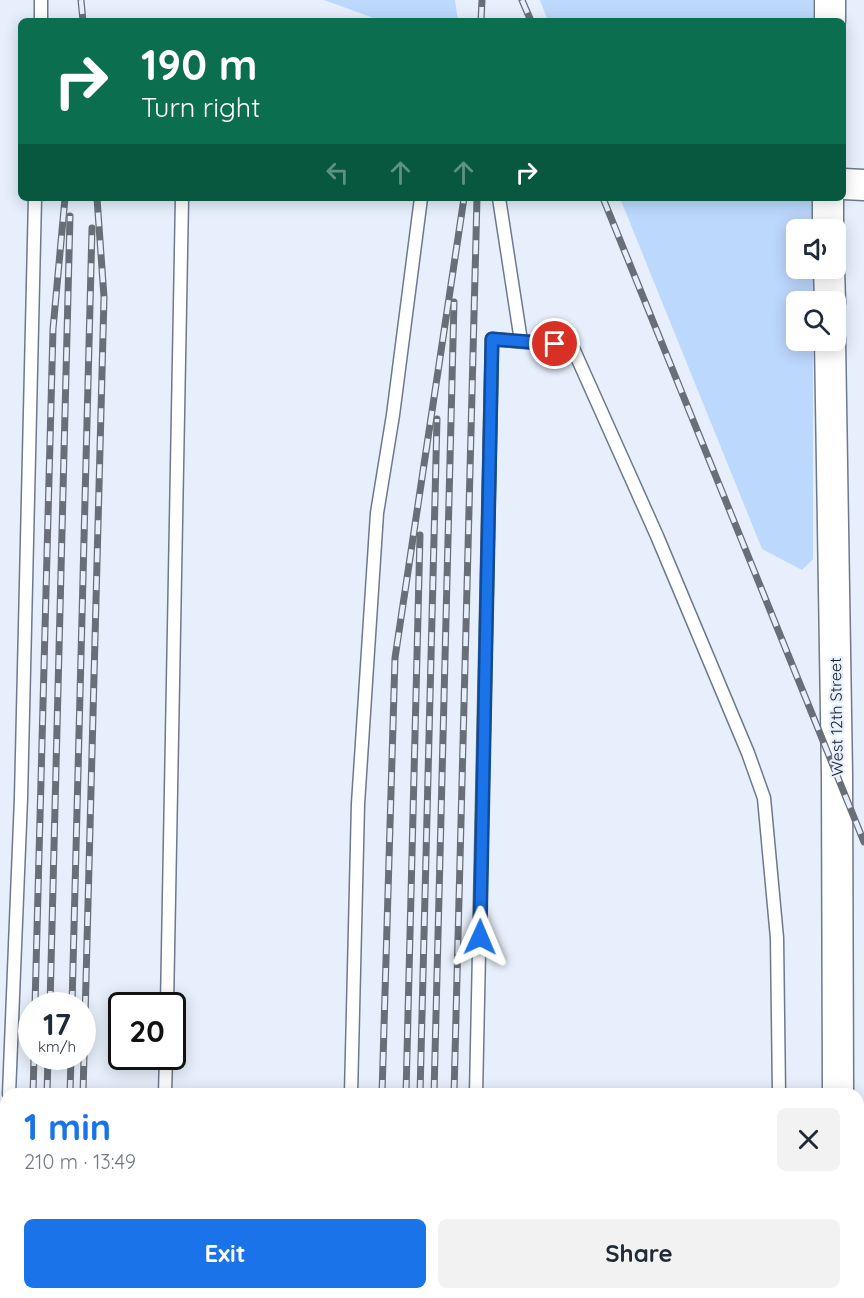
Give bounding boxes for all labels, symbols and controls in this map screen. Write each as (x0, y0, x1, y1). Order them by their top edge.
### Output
text: 190 m (141, 38, 257, 91)
icon: right (42, 42, 120, 120)
text: Turn right (141, 90, 260, 124)
icon: left (321, 156, 354, 189)
icon: ahead (384, 156, 417, 189)
icon: ahead (447, 156, 480, 189)
icon: right (510, 156, 543, 189)
map controls (786, 219, 846, 351)
button: sound (786, 219, 846, 279)
button: search (786, 291, 846, 351)
pin (529, 318, 580, 369)
icon: arrive (538, 327, 571, 360)
street label: West 12th Street (825, 657, 847, 777)
position arrow (448, 905, 512, 969)
speed limit sign: 20 (108, 992, 186, 1070)
text: 17 (43, 1005, 71, 1043)
text: km/h (38, 1037, 76, 1056)
text: 1 min (24, 1104, 111, 1149)
button: close (777, 1108, 840, 1171)
text: 210 m · 13:49 (24, 1149, 136, 1174)
button: Exit (24, 1219, 426, 1288)
button: Share (438, 1219, 840, 1288)

